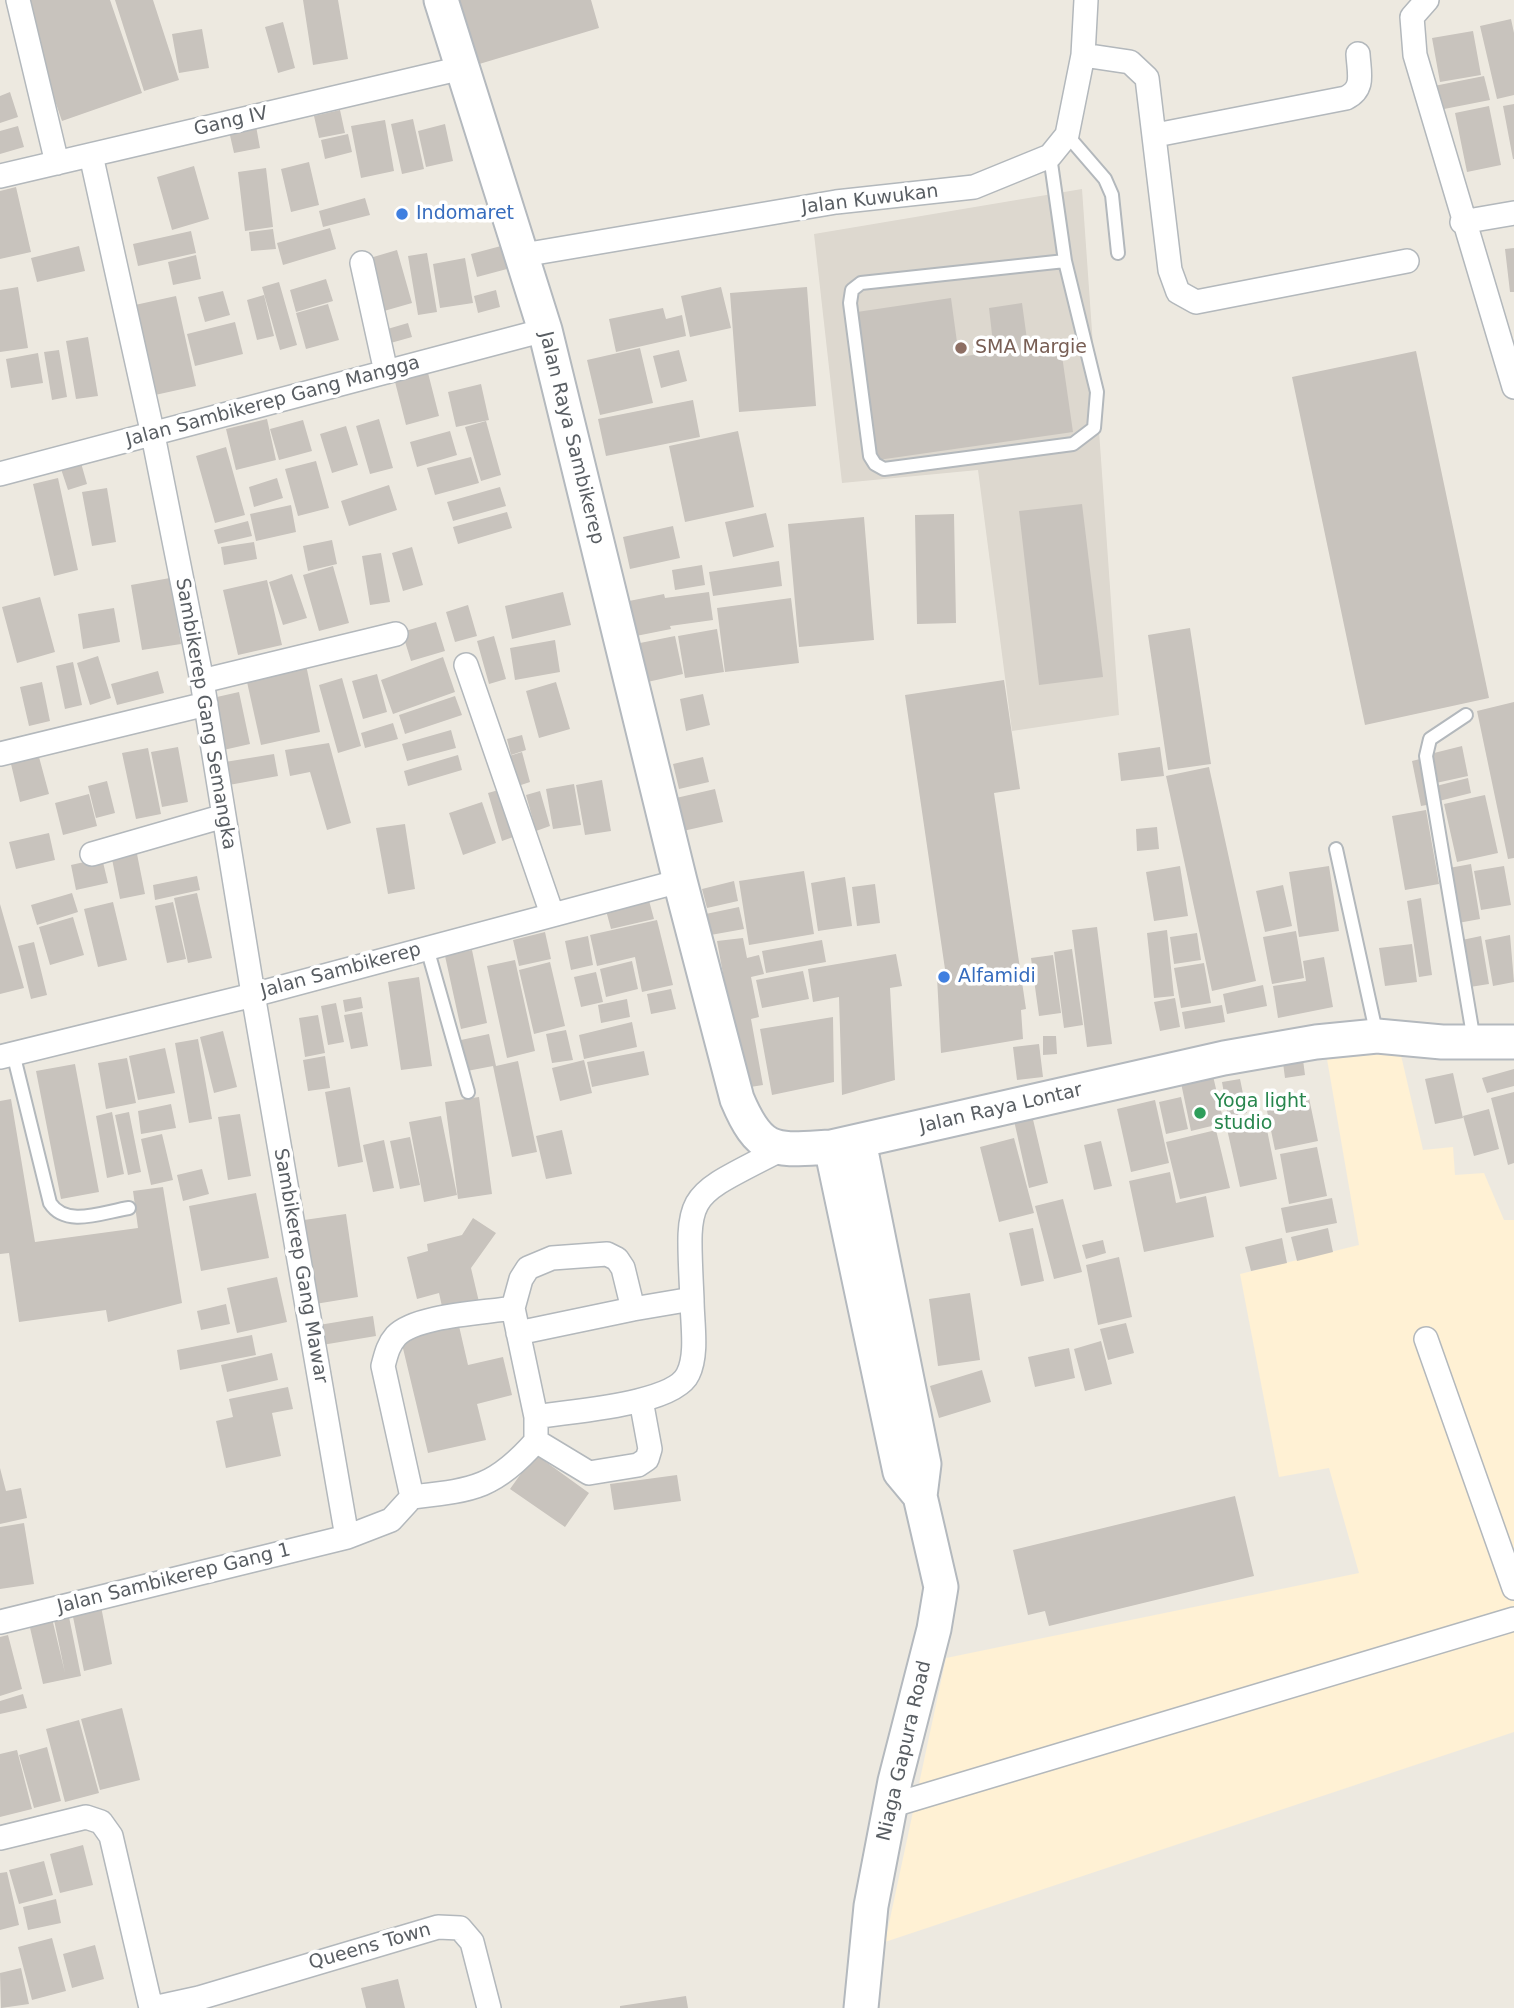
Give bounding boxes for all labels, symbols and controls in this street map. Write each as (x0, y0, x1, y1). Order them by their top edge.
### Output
street label: Gang IV (192, 102, 270, 142)
street label: Jalan Kuwukan (800, 180, 940, 220)
place label: Indomaret (416, 203, 514, 225)
marker: Indomaret (394, 206, 410, 222)
street label: Jalan Raya Sambikerep (534, 329, 608, 547)
place label: SMA Margie (975, 337, 1087, 359)
marker: SMA Margie (953, 340, 969, 356)
street label: Jalan Sambikerep Gang Mangga (124, 352, 422, 452)
street label: Sambikerep Gang Semangka (170, 576, 240, 852)
street label: Jalan Sambikerep (258, 939, 424, 1003)
place label: Alfamidi (958, 966, 1036, 988)
marker: Alfamidi (936, 969, 952, 985)
street label: Jalan Raya Lontar (917, 1079, 1085, 1139)
place label: Yoga light studio (1214, 1091, 1307, 1135)
marker: Yoga light studio (1192, 1105, 1208, 1121)
street label: Sambikerep Gang Mawar (268, 1147, 332, 1385)
street label: Jalan Sambikerep Gang 1 (55, 1539, 293, 1619)
street label: Niaga Gapura Road (873, 1659, 937, 1843)
street label: Queens Town (306, 1919, 434, 1975)

